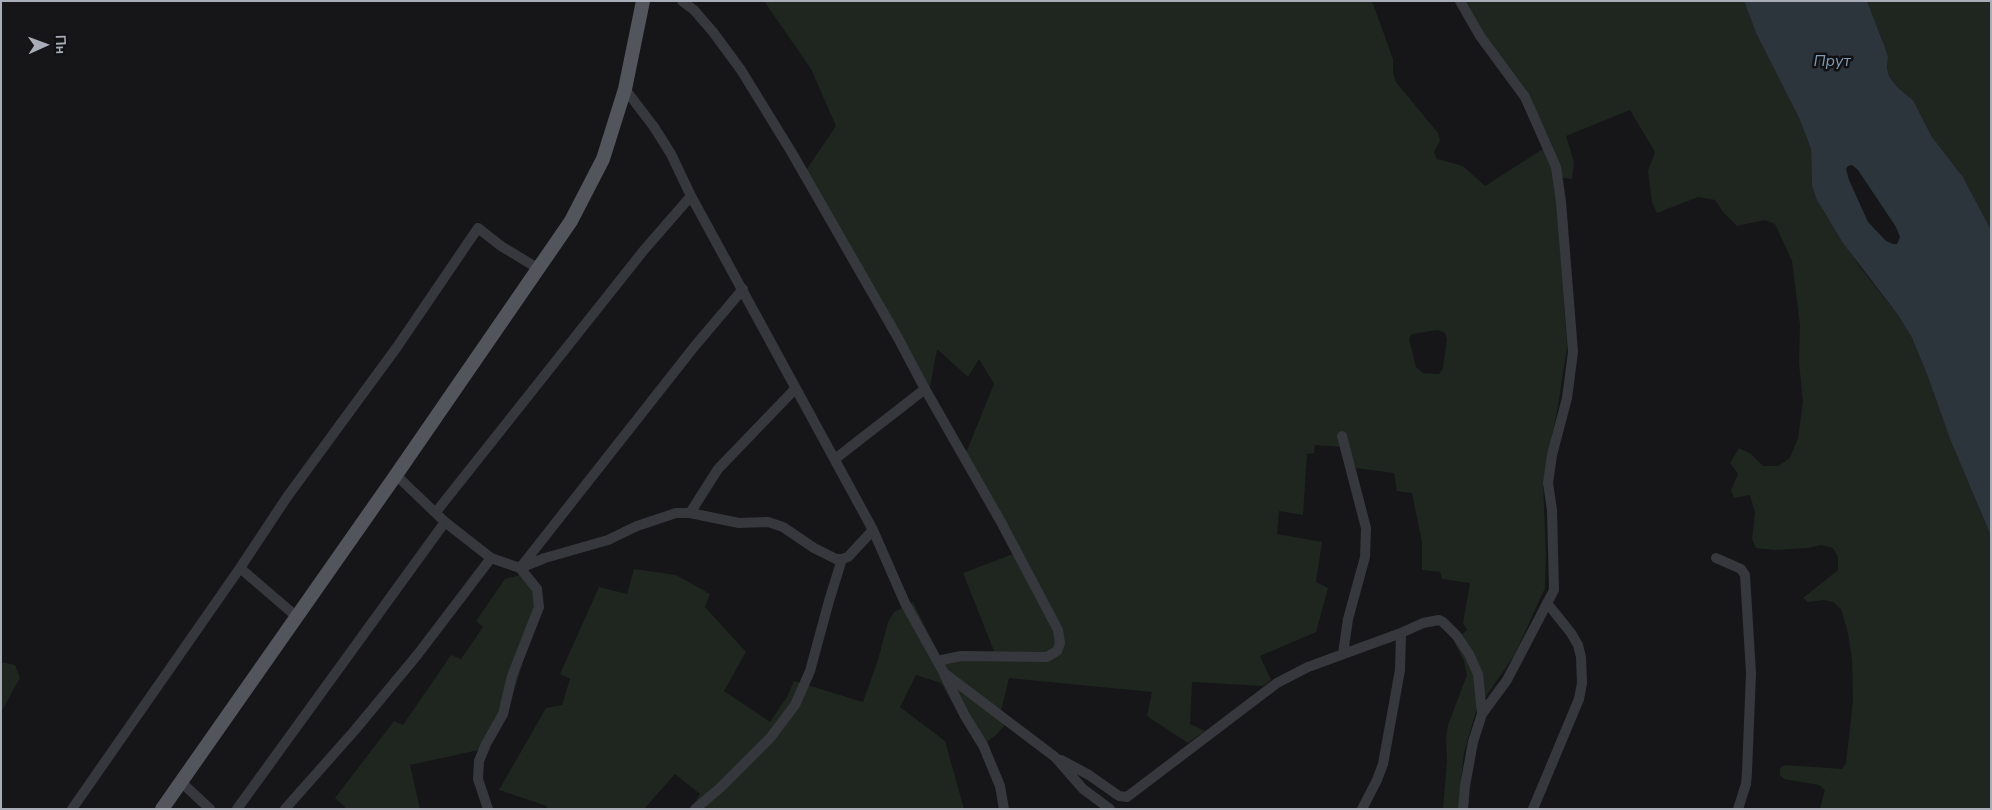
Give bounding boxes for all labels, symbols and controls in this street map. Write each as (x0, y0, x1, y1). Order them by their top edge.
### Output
north arrow (20, 20, 70, 70)
text: Пн (51, 35, 70, 54)
water label: Прут (1813, 52, 1851, 72)

